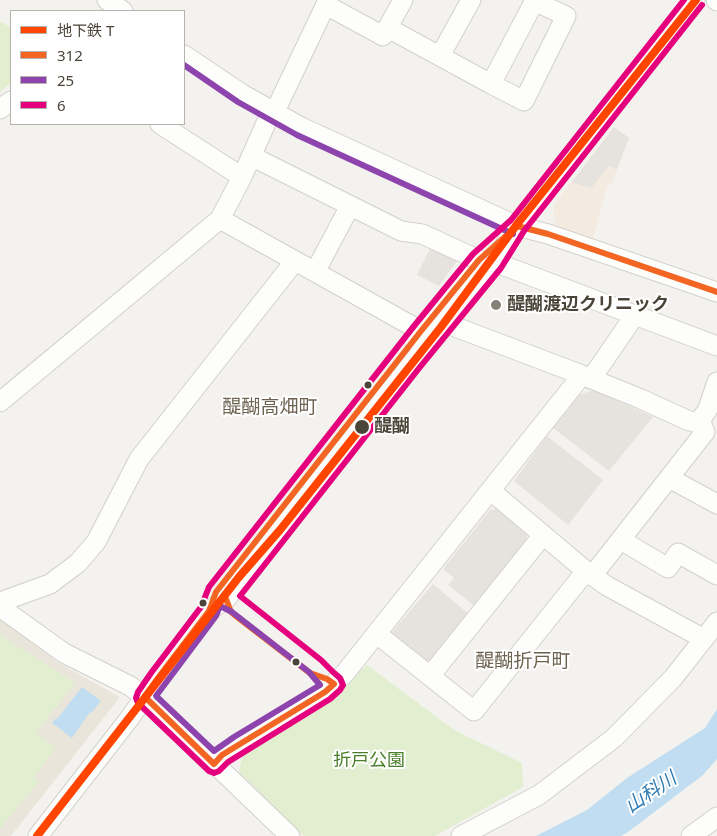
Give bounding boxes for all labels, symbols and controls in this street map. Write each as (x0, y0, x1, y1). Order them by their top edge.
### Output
legend (10, 10, 185, 125)
text: 地下鉄 T (57, 20, 114, 40)
text: 312 (57, 45, 83, 65)
text: 25 (57, 70, 74, 90)
text: 6 (57, 95, 66, 115)
place label: 醍醐渡辺クリニック (507, 294, 669, 316)
marker: 醍醐渡辺クリニック (489, 298, 503, 312)
unlabelled marker (363, 380, 373, 390)
district label: 醍醐高畑町 (223, 397, 317, 419)
place label: 醍醐 (374, 416, 410, 438)
marker: 醍醐 (353, 418, 371, 436)
unlabelled marker (198, 598, 208, 608)
district label: 醍醐折戸町 (476, 651, 570, 673)
unlabelled marker (291, 657, 301, 667)
park label: 折戸公園 (333, 750, 405, 772)
water label: 山科川 (621, 768, 681, 818)

